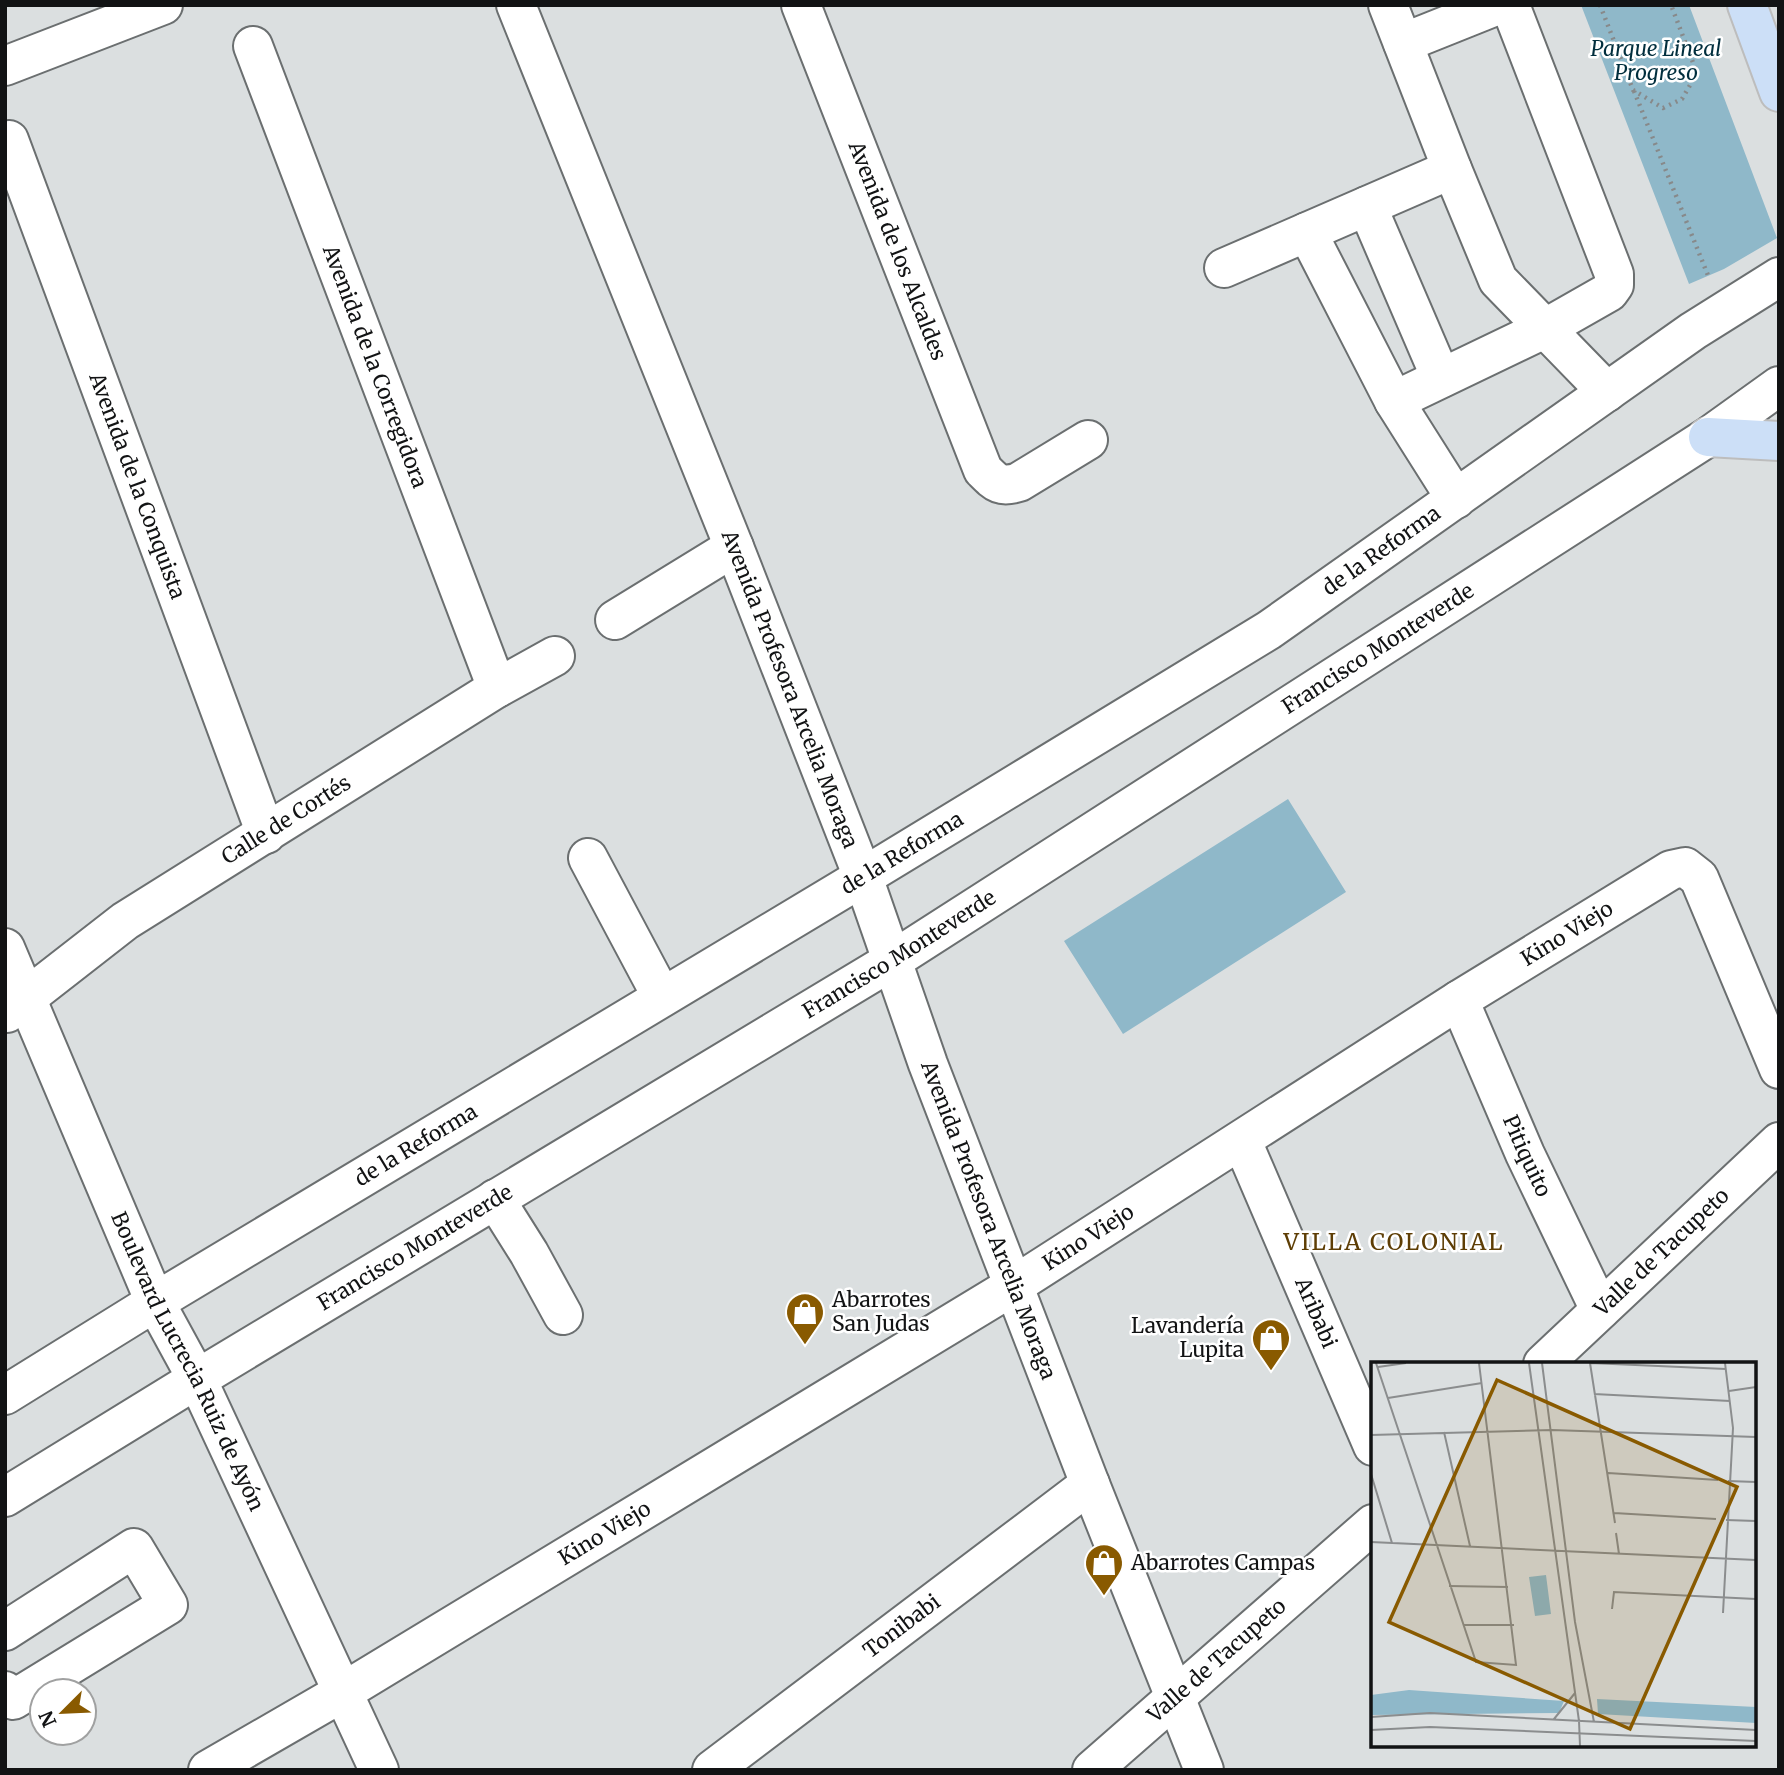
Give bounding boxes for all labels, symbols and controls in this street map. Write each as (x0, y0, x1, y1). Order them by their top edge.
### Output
park label: Parque Lineal Progreso (1591, 35, 1721, 86)
street label: Avenida de los Alcaldes (842, 136, 953, 364)
street label: Avenida de la Corregidora (317, 240, 434, 492)
street label: Avenida de la Conquista (83, 368, 192, 603)
street label: de la Reforma (1317, 499, 1445, 601)
street label: Avenida Profesora Arcelia Moraga (715, 525, 864, 852)
street label: Francisco Monteverde (1277, 577, 1479, 720)
street label: Calle de Cortés (216, 769, 356, 870)
street label: de la Reforma (836, 805, 968, 900)
street label: Francisco Monteverde (797, 884, 1001, 1024)
street label: Kino Viejo (1516, 895, 1618, 972)
street label: Avenida Profesora Arcelia Moraga (915, 1056, 1062, 1383)
street label: de la Reforma (350, 1098, 482, 1192)
street label: Pitiquito (1497, 1111, 1558, 1201)
street label: Francisco Monteverde (313, 1178, 517, 1316)
street label: Valle de Tacupeto (1587, 1182, 1735, 1323)
street label: Kino Viejo (1037, 1198, 1139, 1276)
street label: Boulevard Lucrecia Ruiz de Ayón (105, 1207, 271, 1515)
district label: VILLA COLONIAL (1282, 1227, 1505, 1256)
street label: Aribabi (1289, 1272, 1343, 1352)
place label: Abarrotes San Judas (831, 1286, 931, 1337)
shop icon: Abarrotes San Judas (784, 1291, 826, 1346)
place label: Lavandería Lupita (1131, 1312, 1244, 1363)
shop icon: Lavandería Lupita (1250, 1317, 1292, 1372)
inset map (1371, 1362, 1756, 1747)
street label: Kino Viejo (553, 1495, 656, 1571)
shop icon: Abarrotes Campas (1083, 1542, 1125, 1597)
place label: Abarrotes Campas (1130, 1549, 1315, 1576)
street label: Tonibabi (857, 1588, 946, 1664)
street label: Valle de Tacupeto (1141, 1592, 1292, 1729)
north arrow (28, 1677, 98, 1747)
text: N (33, 1707, 61, 1731)

